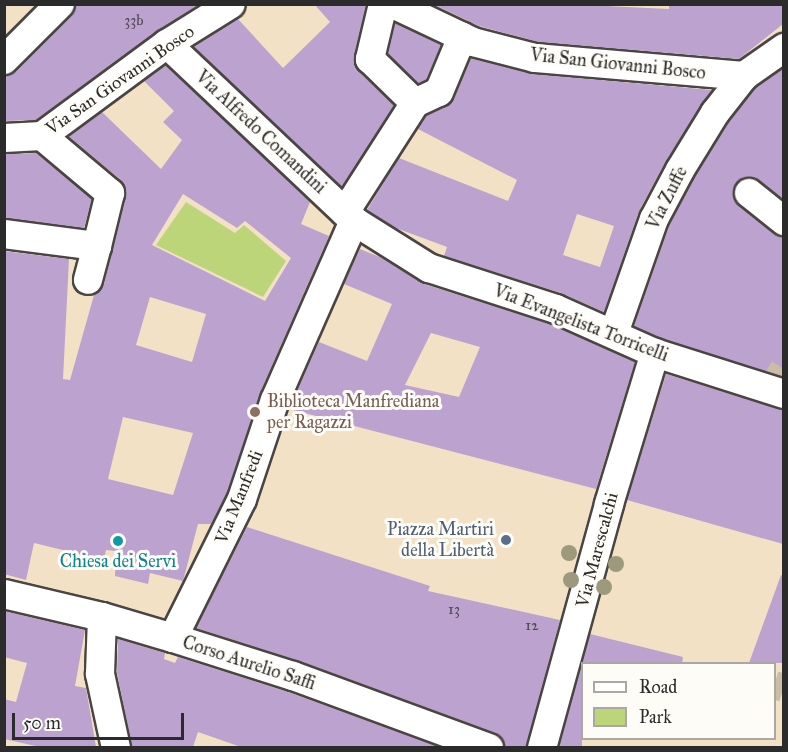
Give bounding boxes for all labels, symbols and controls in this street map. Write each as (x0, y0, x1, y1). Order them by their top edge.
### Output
house number: 33b (124, 12, 144, 30)
street label: Via San Giovanni Bosco (41, 21, 199, 139)
street label: Via San Giovanni Bosco (529, 44, 707, 84)
street label: Via Alfredo Comandini (191, 66, 331, 198)
street label: Via Zuffe (642, 163, 692, 233)
street label: Via Evangelista Torricelli (490, 280, 672, 366)
place label: Biblioteca Manfrediana per Ragazzi (267, 391, 439, 434)
marker: Biblioteca Manfrediana per Ragazzi (248, 405, 262, 419)
street label: Via Manfredi (210, 447, 268, 547)
street label: Via Marescalchi (571, 490, 623, 610)
place label: Piazza Martiri della Libertà (387, 519, 494, 562)
marker: Piazza Martiri della Libertà (499, 533, 513, 547)
marker: Chiesa dei Servi (111, 534, 125, 548)
place label: Chiesa dei Servi (60, 550, 176, 572)
house number: 13 (448, 601, 460, 619)
house number: 12 (525, 617, 539, 635)
street label: Corso Aurelio Saffi (180, 631, 318, 695)
legend (581, 662, 776, 740)
text: Road (639, 676, 677, 698)
scale bar (15, 701, 188, 739)
text: Park (639, 706, 672, 728)
text: 50 m (23, 712, 61, 734)

